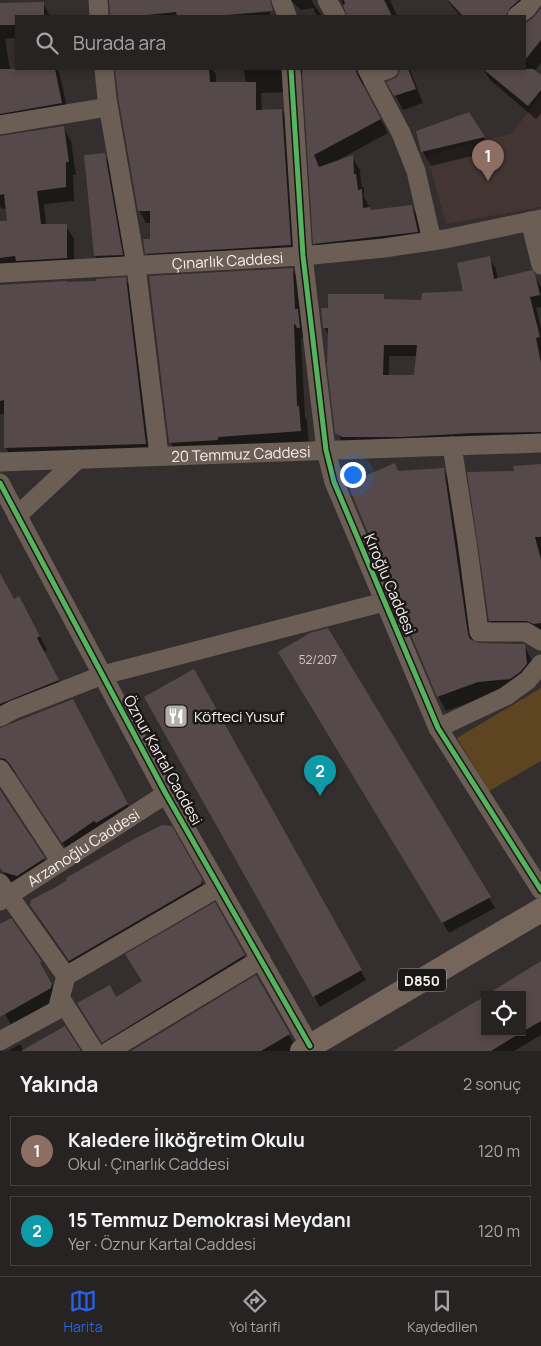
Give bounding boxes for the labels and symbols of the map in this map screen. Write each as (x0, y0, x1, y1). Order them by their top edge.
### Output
pin: 1 (472, 140, 504, 181)
street label: Çınarlık Caddesi (171, 247, 284, 274)
street label: 20 Temmuz Caddesi (171, 441, 311, 466)
your location (340, 462, 366, 488)
street label: Kıroğlu Caddesi (359, 530, 421, 638)
house number: 52/207 (299, 651, 337, 668)
street label: Öznur Kartal Caddesi (119, 691, 207, 829)
restaurant icon: Köfteci Yusuf (163, 703, 189, 729)
place label: Köfteci Yusuf (194, 706, 285, 727)
pin: 2 (304, 755, 336, 796)
street label: Arzanoğlu Caddesi (23, 803, 143, 891)
road number: D850 (398, 968, 446, 992)

